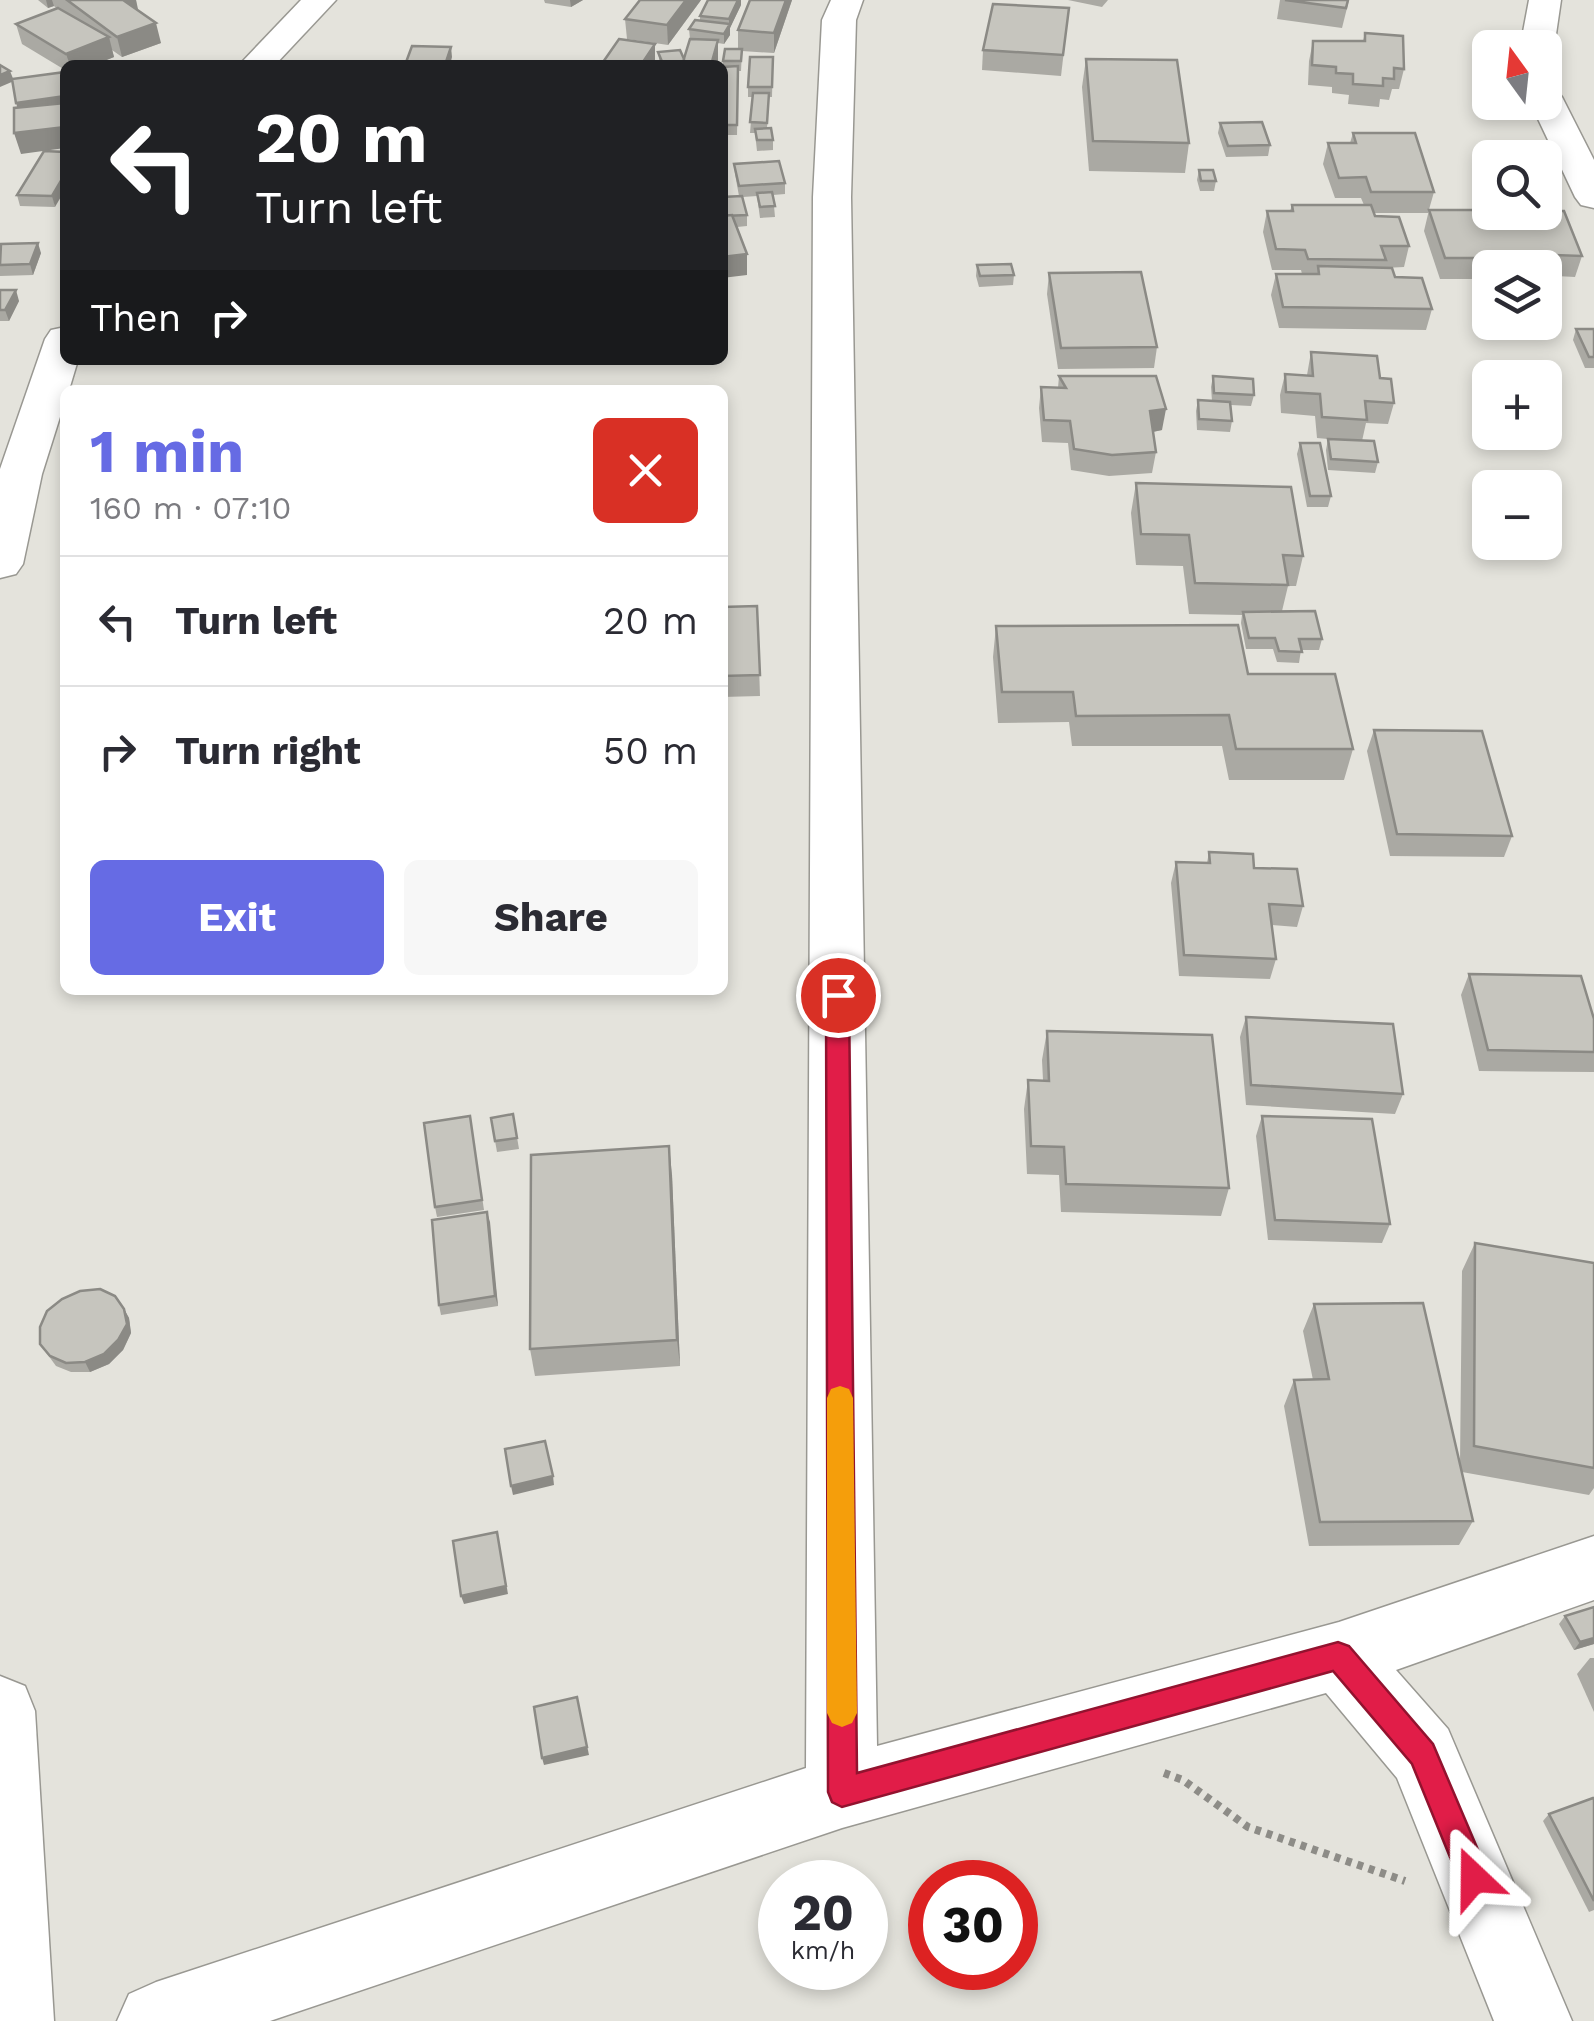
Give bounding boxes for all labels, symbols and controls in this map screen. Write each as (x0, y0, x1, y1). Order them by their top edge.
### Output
north arrow (1472, 30, 1562, 120)
map controls (1472, 30, 1562, 560)
text: 20 m (255, 97, 428, 179)
icon: left (90, 100, 220, 230)
button: search (1472, 140, 1562, 230)
text: Turn left (255, 181, 442, 234)
button: layers (1472, 250, 1562, 340)
icon: right (201, 290, 256, 345)
text: Then (90, 296, 181, 340)
button: + (1472, 360, 1562, 450)
text: 1 min (90, 416, 244, 487)
button: close (593, 418, 698, 523)
button: − (1472, 470, 1562, 560)
text: 160 m · 07:10 (90, 489, 291, 527)
icon: left (90, 594, 145, 649)
text: Turn left (175, 599, 337, 643)
text: 20 m (603, 599, 698, 643)
icon: right (90, 724, 145, 779)
text: Turn right (175, 729, 361, 773)
text: 50 m (603, 729, 698, 773)
button: Exit (90, 860, 384, 975)
button: Share (404, 860, 698, 975)
pin (796, 953, 881, 1038)
icon: arrive (811, 968, 866, 1023)
position arrow (1422, 1826, 1526, 1930)
speed limit sign: 30 (908, 1860, 1038, 1990)
text: 20 (792, 1883, 854, 1942)
text: km/h (791, 1936, 855, 1965)

